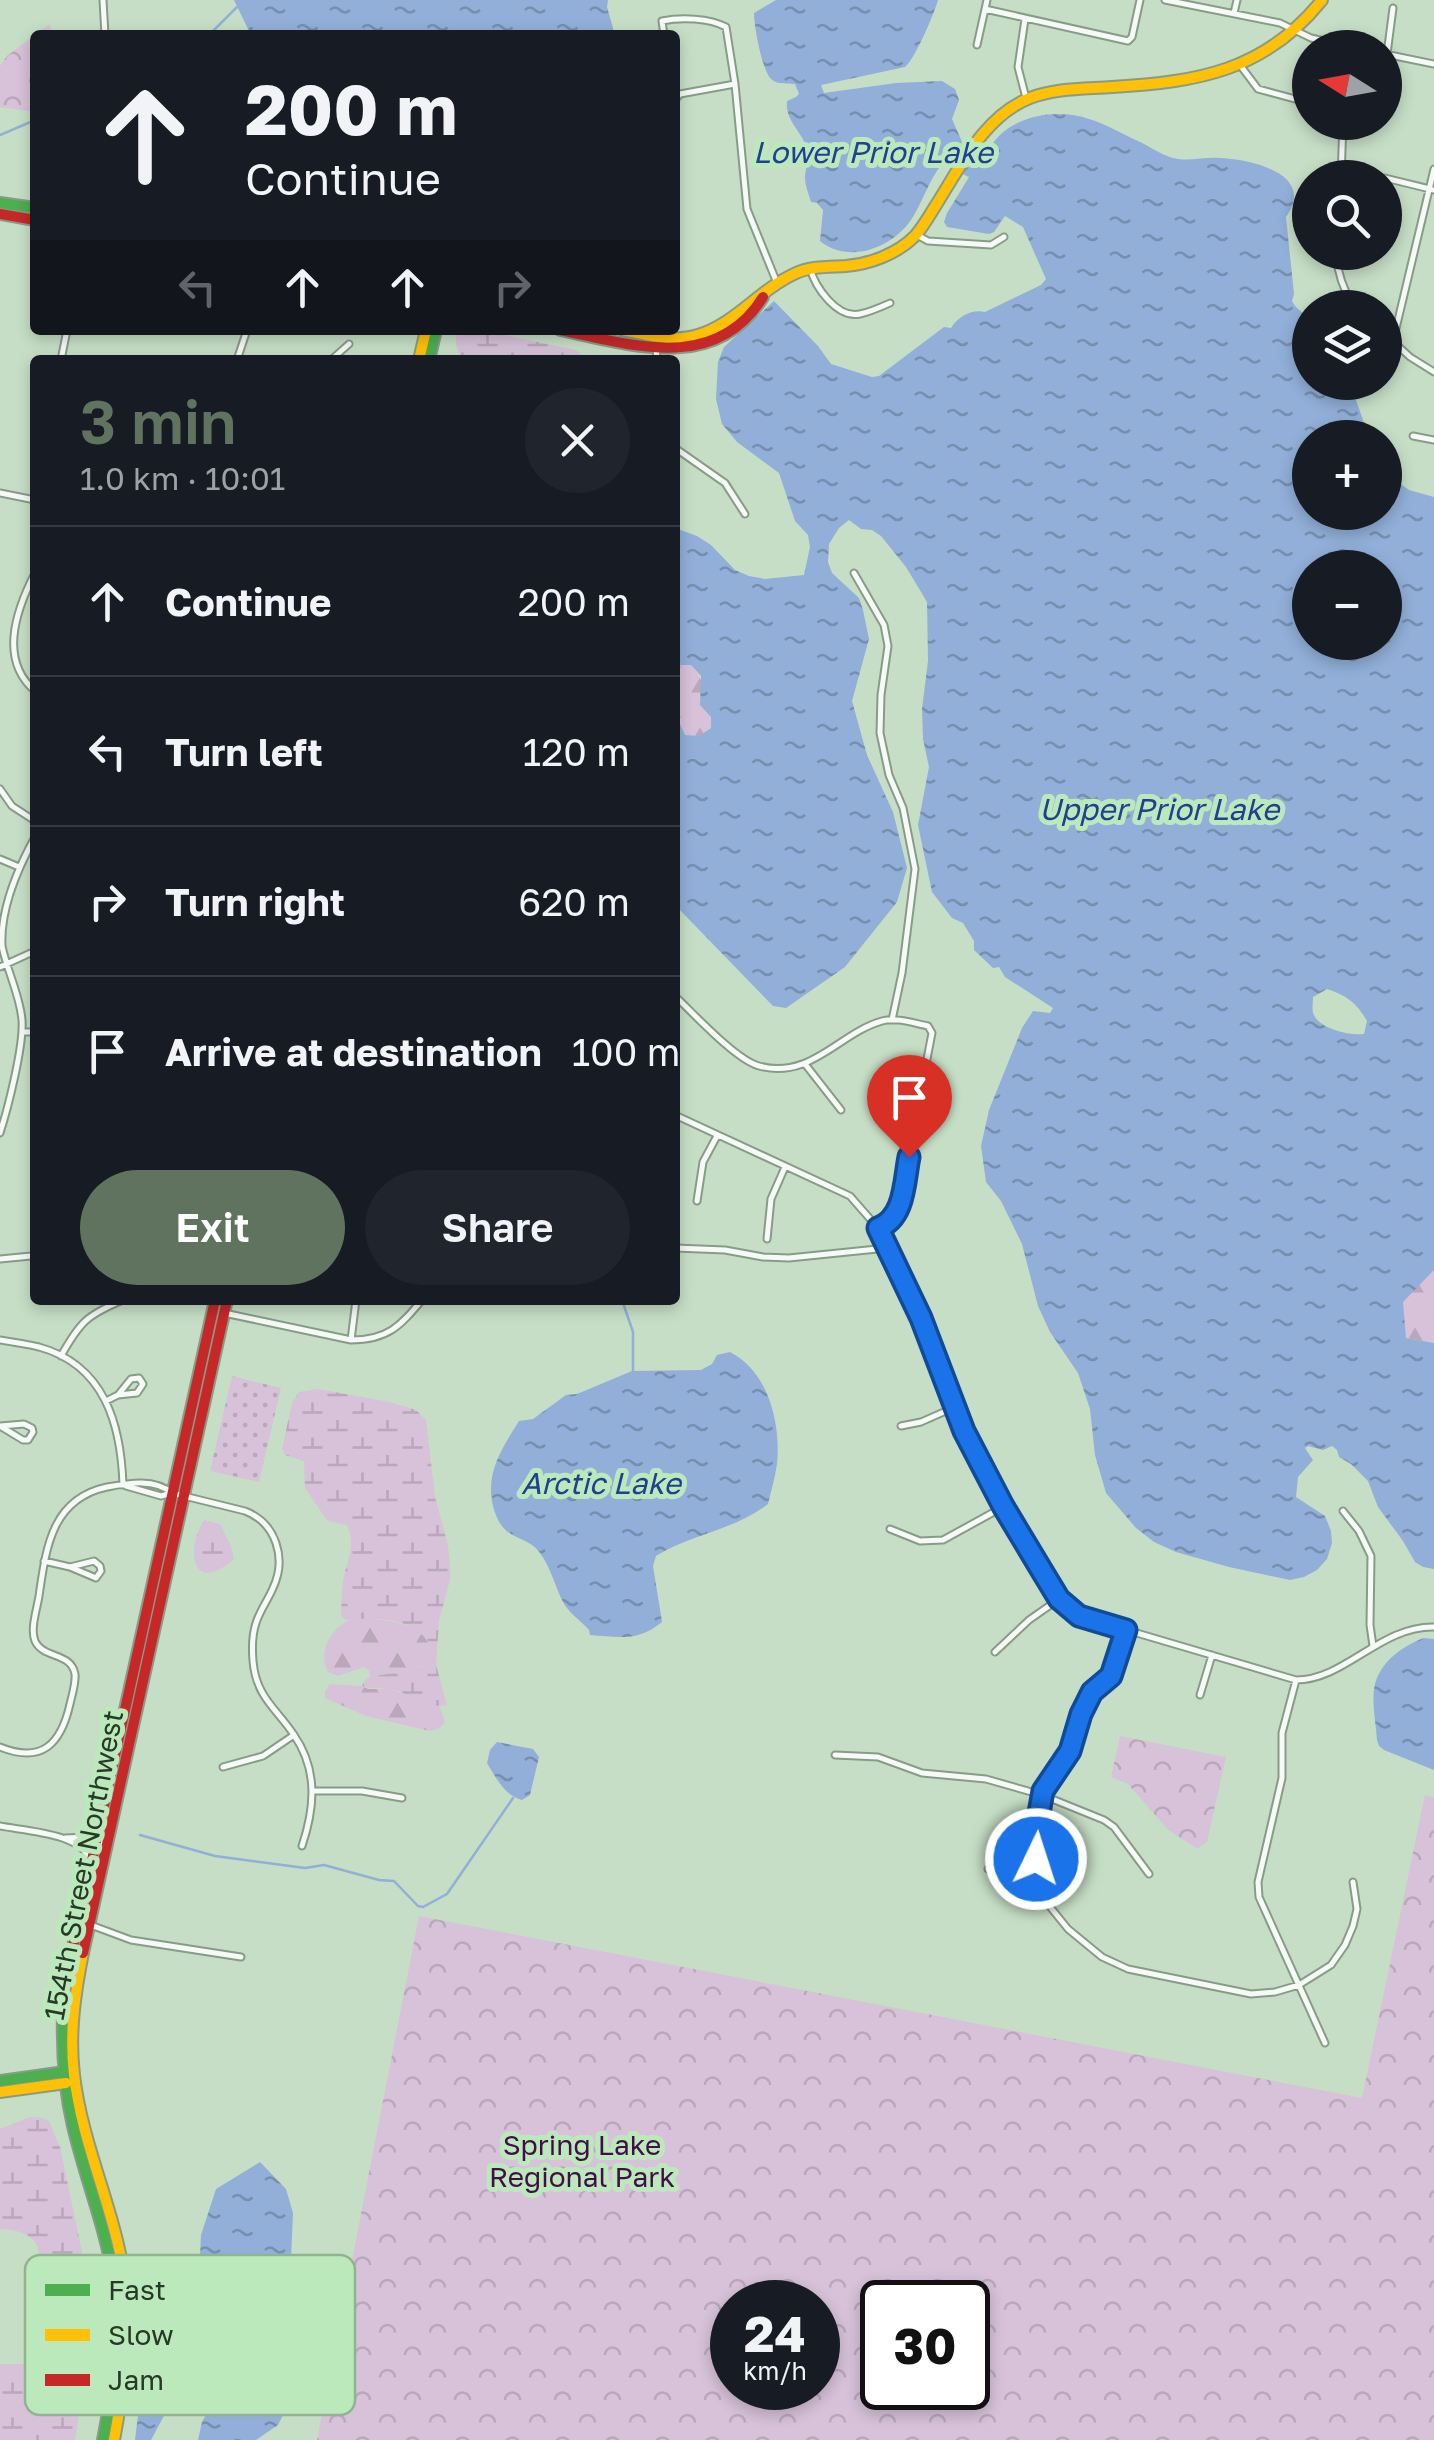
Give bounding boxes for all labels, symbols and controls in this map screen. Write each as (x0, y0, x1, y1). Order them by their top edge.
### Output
north arrow (1292, 30, 1402, 140)
map controls (1292, 30, 1402, 660)
text: 200 m (245, 66, 457, 150)
icon: ahead (80, 70, 210, 200)
water label: Lower Prior Lake (753, 134, 995, 170)
text: Continue (245, 151, 441, 205)
button: search (1292, 160, 1402, 270)
icon: left (170, 260, 225, 315)
icon: ahead (275, 260, 330, 315)
icon: ahead (380, 260, 435, 315)
icon: right (485, 260, 540, 315)
button: layers (1292, 290, 1402, 400)
text: 3 min (80, 385, 236, 457)
button: close (525, 388, 630, 493)
button: + (1292, 420, 1402, 530)
text: 1.0 km · 10:01 (80, 459, 285, 497)
button: − (1292, 550, 1402, 660)
icon: ahead (80, 574, 135, 629)
text: Continue (165, 579, 331, 624)
text: 200 m (518, 579, 630, 624)
icon: left (80, 724, 135, 779)
text: Turn left (165, 729, 323, 774)
text: 120 m (523, 729, 630, 774)
water label: Upper Prior Lake (1039, 791, 1282, 827)
icon: right (80, 874, 135, 929)
text: Turn right (165, 879, 345, 924)
text: 620 m (518, 879, 630, 924)
icon: arrive (80, 1024, 135, 1079)
text: Arrive at destination (165, 1029, 542, 1074)
text: 100 m (572, 1029, 680, 1074)
pin (867, 1055, 952, 1158)
icon: arrive (882, 1070, 937, 1125)
button: Exit (80, 1170, 345, 1285)
button: Share (365, 1170, 630, 1285)
water label: Arctic Lake (521, 1465, 684, 1501)
street label: 154th Street Northwest (37, 1707, 129, 2023)
position arrow (984, 1807, 1088, 1911)
park label: Spring Lake Regional Park (489, 2128, 675, 2193)
legend (25, 2255, 355, 2415)
text: Fast (108, 2273, 166, 2306)
speed limit sign: 30 (860, 2280, 990, 2410)
text: 24 (744, 2303, 806, 2363)
text: Slow (108, 2318, 174, 2351)
text: km/h (743, 2355, 807, 2386)
text: Jam (108, 2363, 164, 2396)

